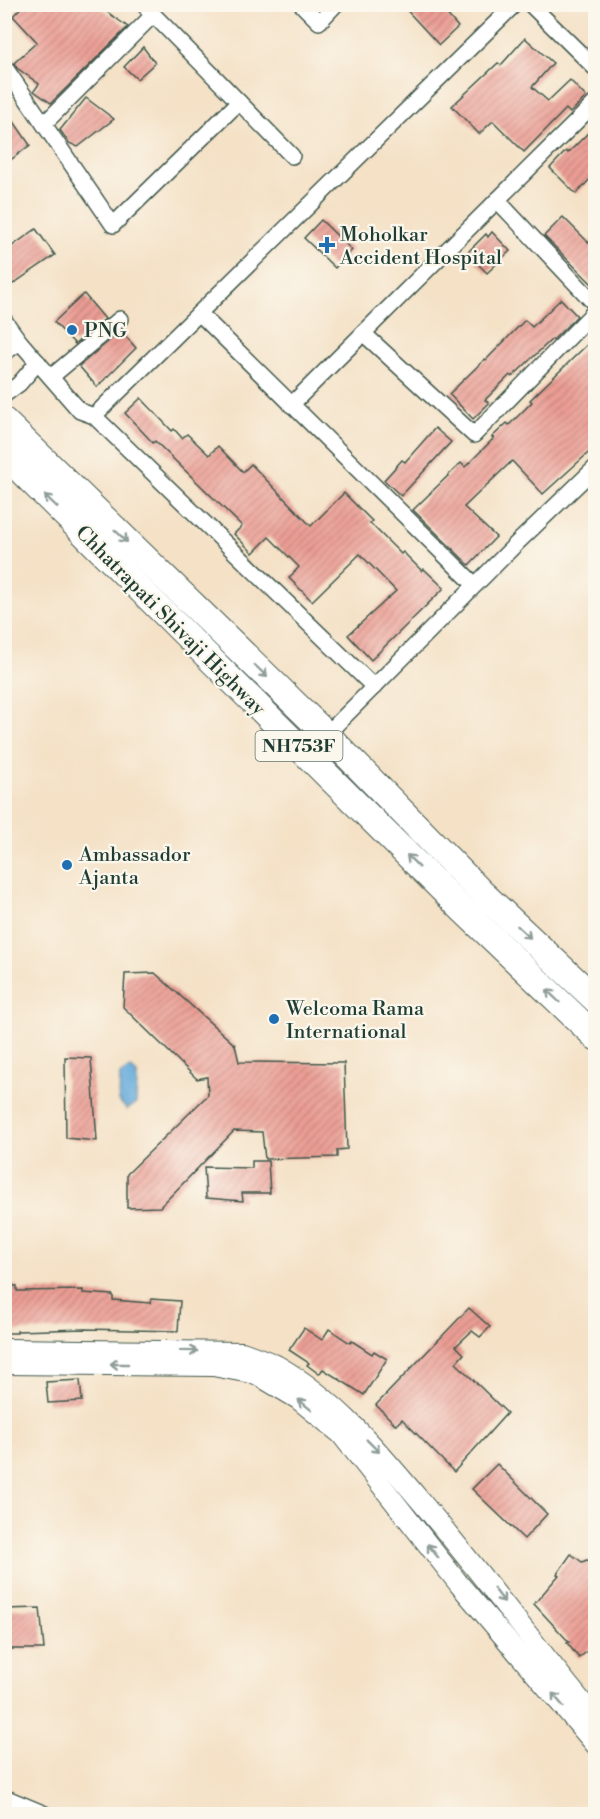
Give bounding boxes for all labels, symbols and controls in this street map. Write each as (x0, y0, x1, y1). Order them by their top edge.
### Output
place label: Moholkar Accident Hospital (339, 223, 502, 271)
marker: Moholkar Accident Hospital (318, 236, 336, 254)
place label: PNG (84, 319, 127, 344)
marker: PNG (65, 323, 79, 337)
one-way arrow (44, 494, 59, 509)
street label: Chhatrapati Shivaji Highway (70, 521, 270, 721)
one-way arrow (114, 529, 129, 543)
one-way arrow (254, 664, 269, 679)
road number: NH753F (256, 731, 342, 761)
place label: Ambassador Ajanta (78, 843, 191, 891)
one-way arrow (406, 853, 421, 868)
marker: Ambassador Ajanta (60, 858, 74, 872)
one-way arrow (516, 925, 531, 939)
one-way arrow (546, 989, 561, 1004)
place label: Welcoma Rama International (285, 997, 425, 1045)
marker: Welcoma Rama International (267, 1012, 281, 1026)
one-way arrow (178, 1345, 198, 1357)
one-way arrow (110, 1358, 130, 1370)
one-way arrow (297, 1398, 313, 1411)
one-way arrow (366, 1438, 381, 1453)
one-way arrow (426, 1543, 439, 1559)
one-way arrow (492, 1587, 505, 1603)
one-way arrow (551, 1692, 564, 1708)

